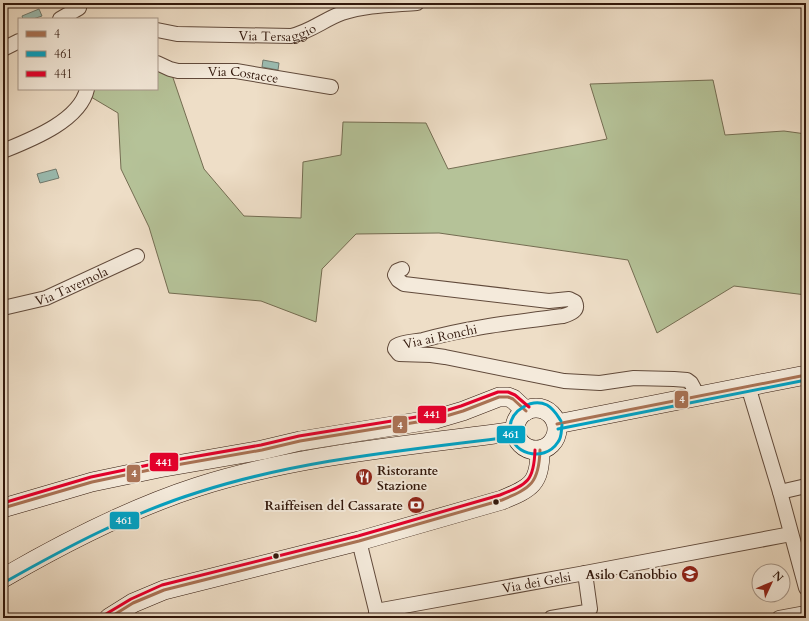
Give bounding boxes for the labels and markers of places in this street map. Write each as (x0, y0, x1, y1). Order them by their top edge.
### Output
place label: Ristorante Stazione (377, 462, 438, 495)
restaurant icon: Ristorante Stazione (354, 467, 374, 487)
bank icon: Raiffeisen del Cassarate (406, 495, 426, 515)
place label: Raiffeisen del Cassarate (265, 497, 403, 515)
unlabelled marker (491, 497, 501, 507)
unlabelled marker (271, 551, 281, 561)
school or university icon: Asilo Canobbio (680, 564, 700, 584)
place label: Asilo Canobbio (585, 566, 677, 584)

